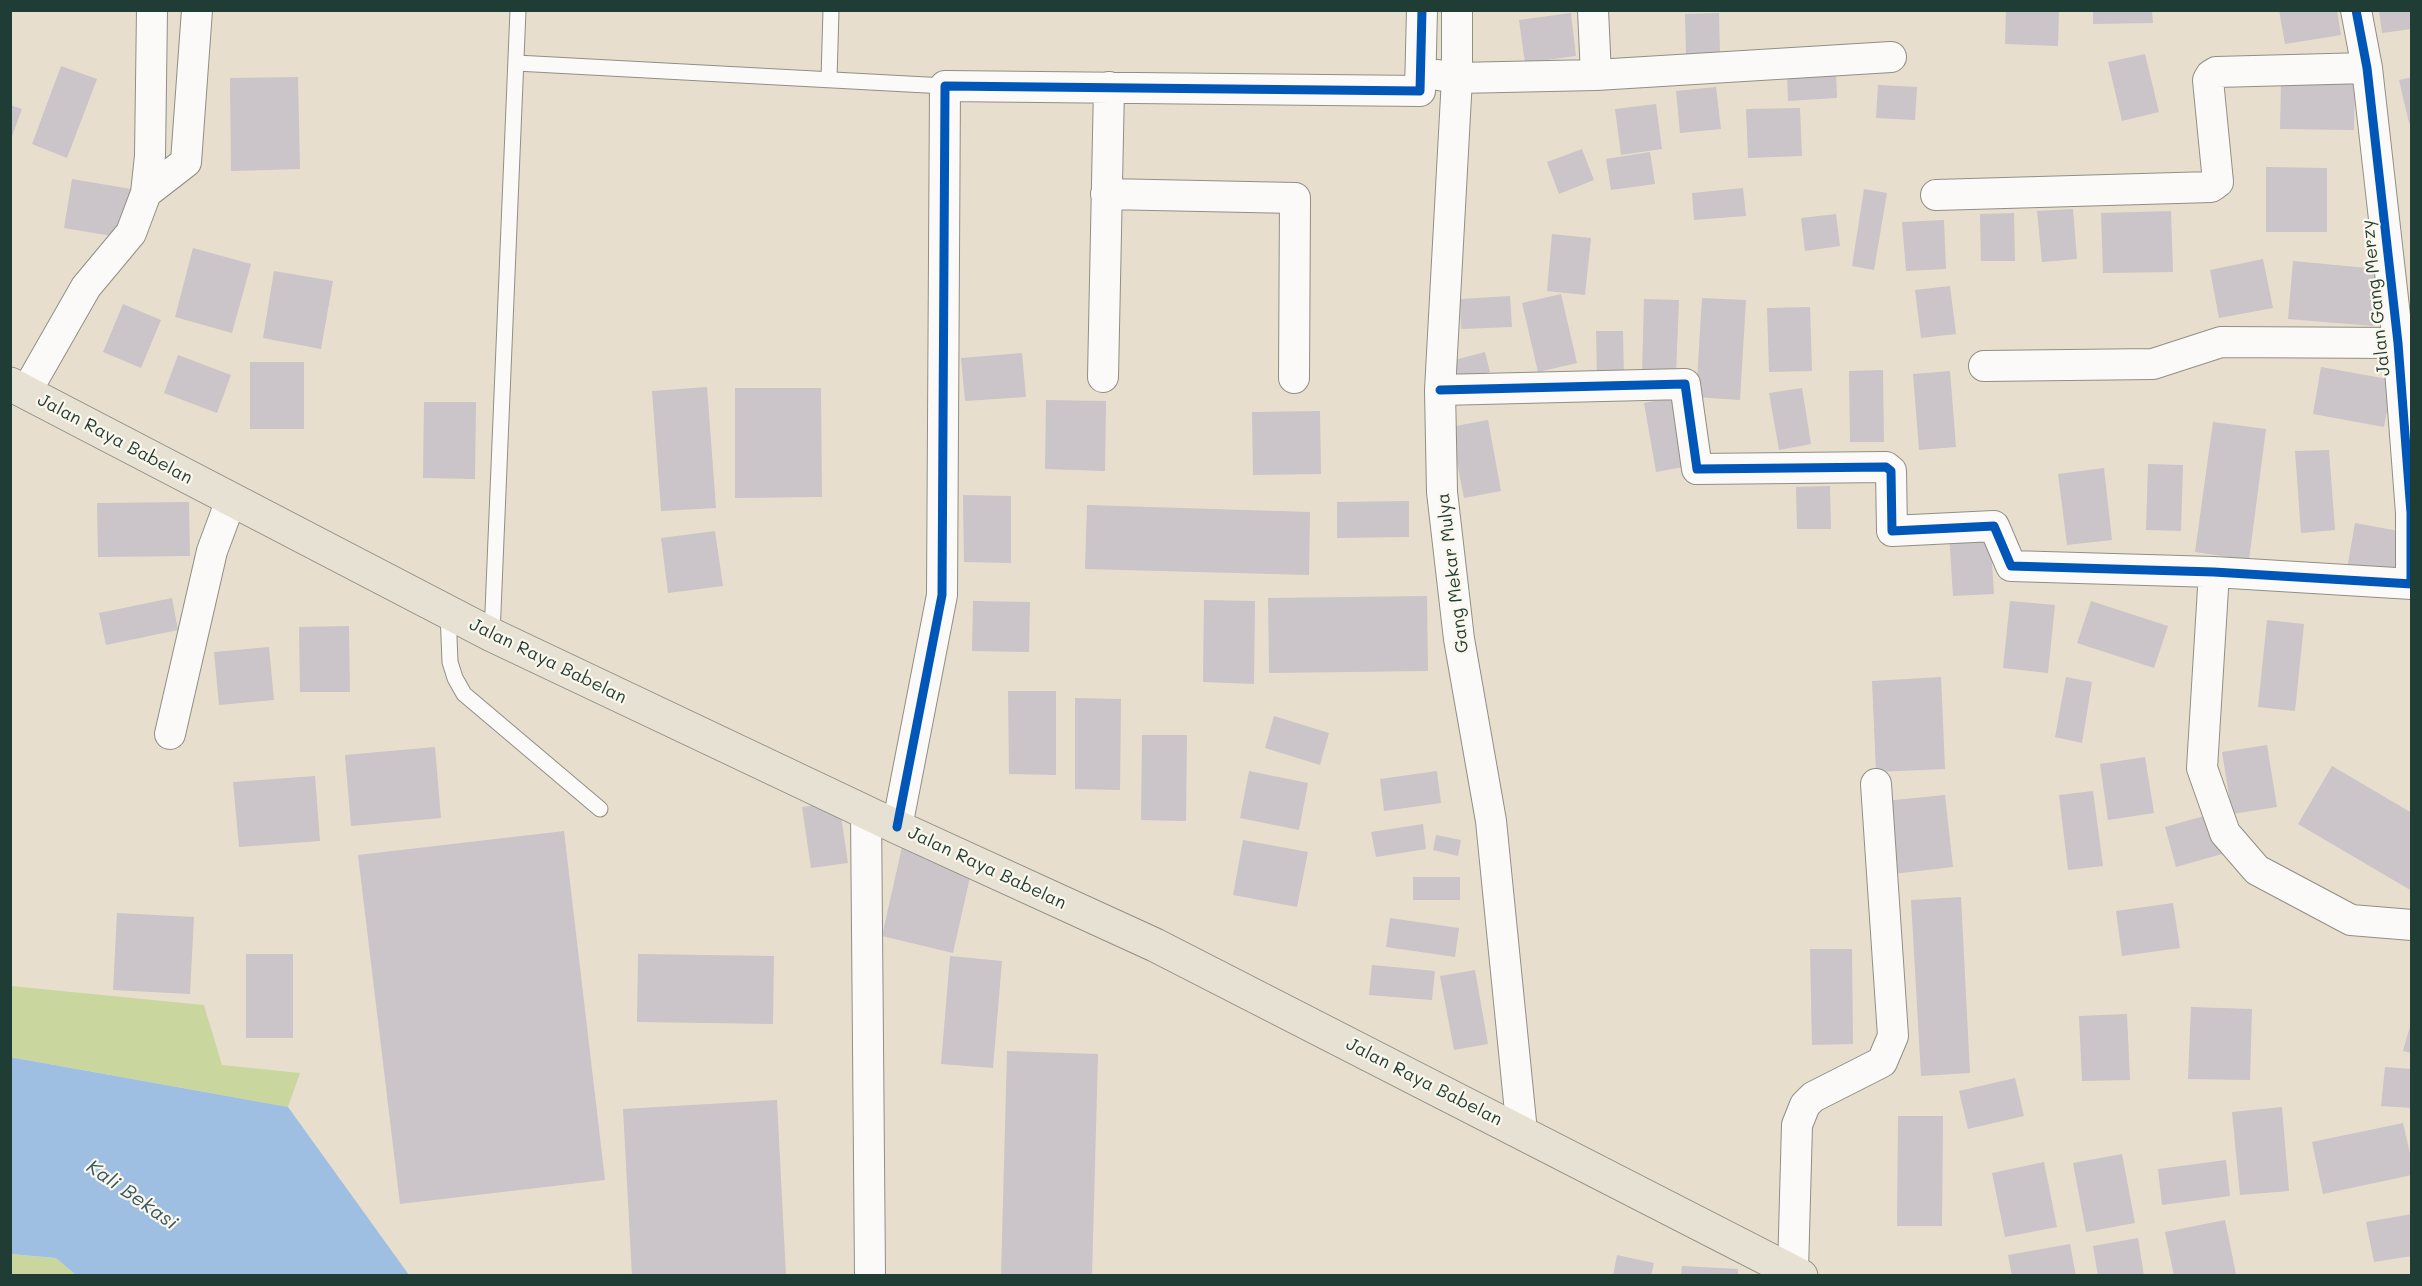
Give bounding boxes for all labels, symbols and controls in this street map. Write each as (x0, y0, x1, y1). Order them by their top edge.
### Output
street label: Jalan Gang Merzy (2357, 219, 2395, 377)
street label: Jalan Raya Babelan (34, 389, 196, 489)
street label: Gang Mekar Mulya (1432, 492, 1474, 654)
street label: Jalan Raya Babelan (466, 614, 630, 708)
street label: Jalan Raya Babelan (904, 822, 1070, 914)
street label: Jalan Raya Babelan (1342, 1033, 1506, 1131)
water label: Kali Bekasi (82, 1155, 182, 1235)

